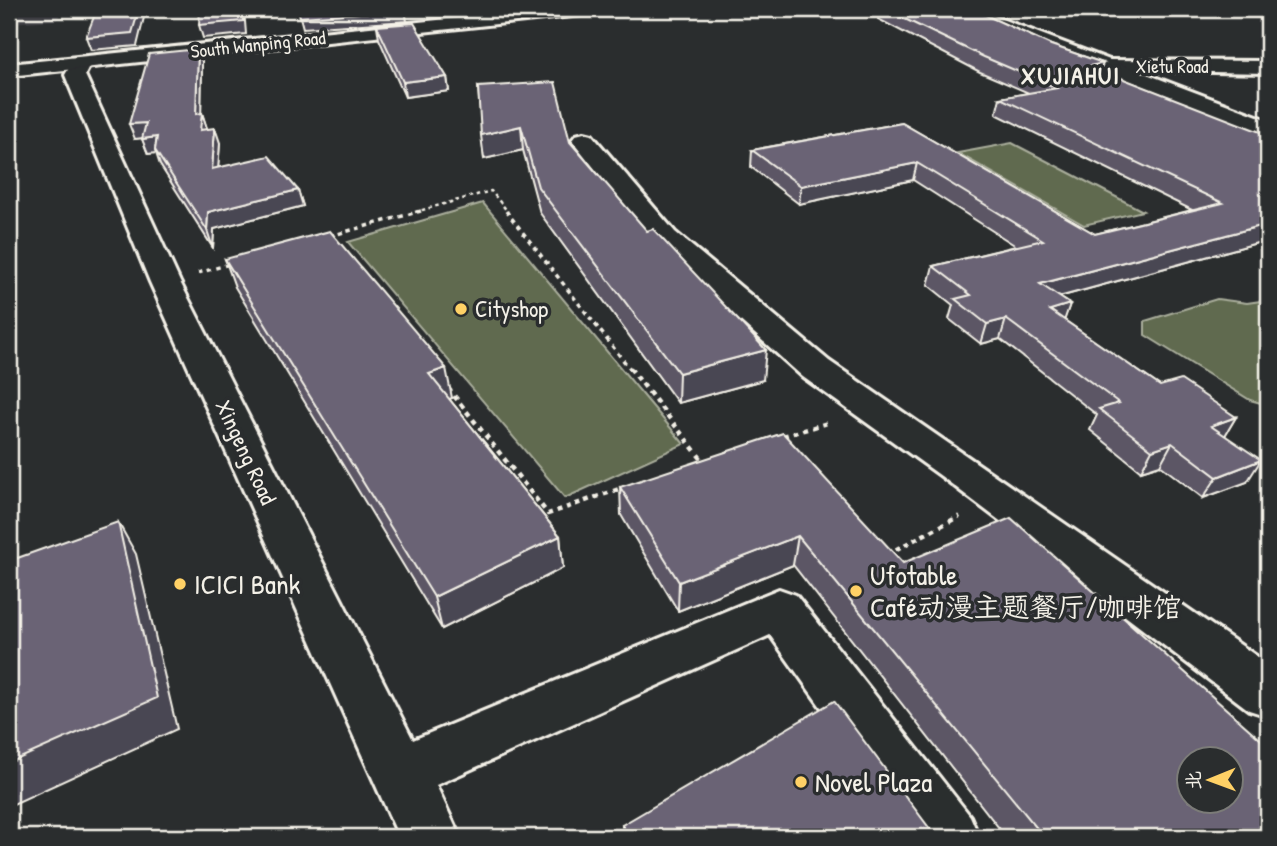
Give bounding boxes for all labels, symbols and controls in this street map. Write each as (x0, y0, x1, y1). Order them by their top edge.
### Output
street label: South Wanping Road (189, 24, 327, 64)
street label: Xietu Road (1136, 53, 1209, 79)
district label: XUJIAHUI (1021, 59, 1121, 91)
place label: Cityshop (475, 293, 548, 324)
marker: Cityshop (453, 301, 469, 317)
street label: Xingeng Road (209, 394, 284, 509)
place label: Ufotable Café动漫主题餐厅/咖啡馆 (870, 556, 1181, 626)
place label: ICICI Bank (194, 565, 301, 603)
marker: ICICI Bank (172, 576, 188, 592)
marker: Ufotable Café动漫主题餐厅/咖啡馆 (848, 583, 864, 599)
north arrow (1176, 744, 1246, 814)
place label: Novel Plaza (815, 763, 932, 801)
text: 北 (1180, 771, 1206, 790)
marker: Novel Plaza (793, 774, 809, 790)

